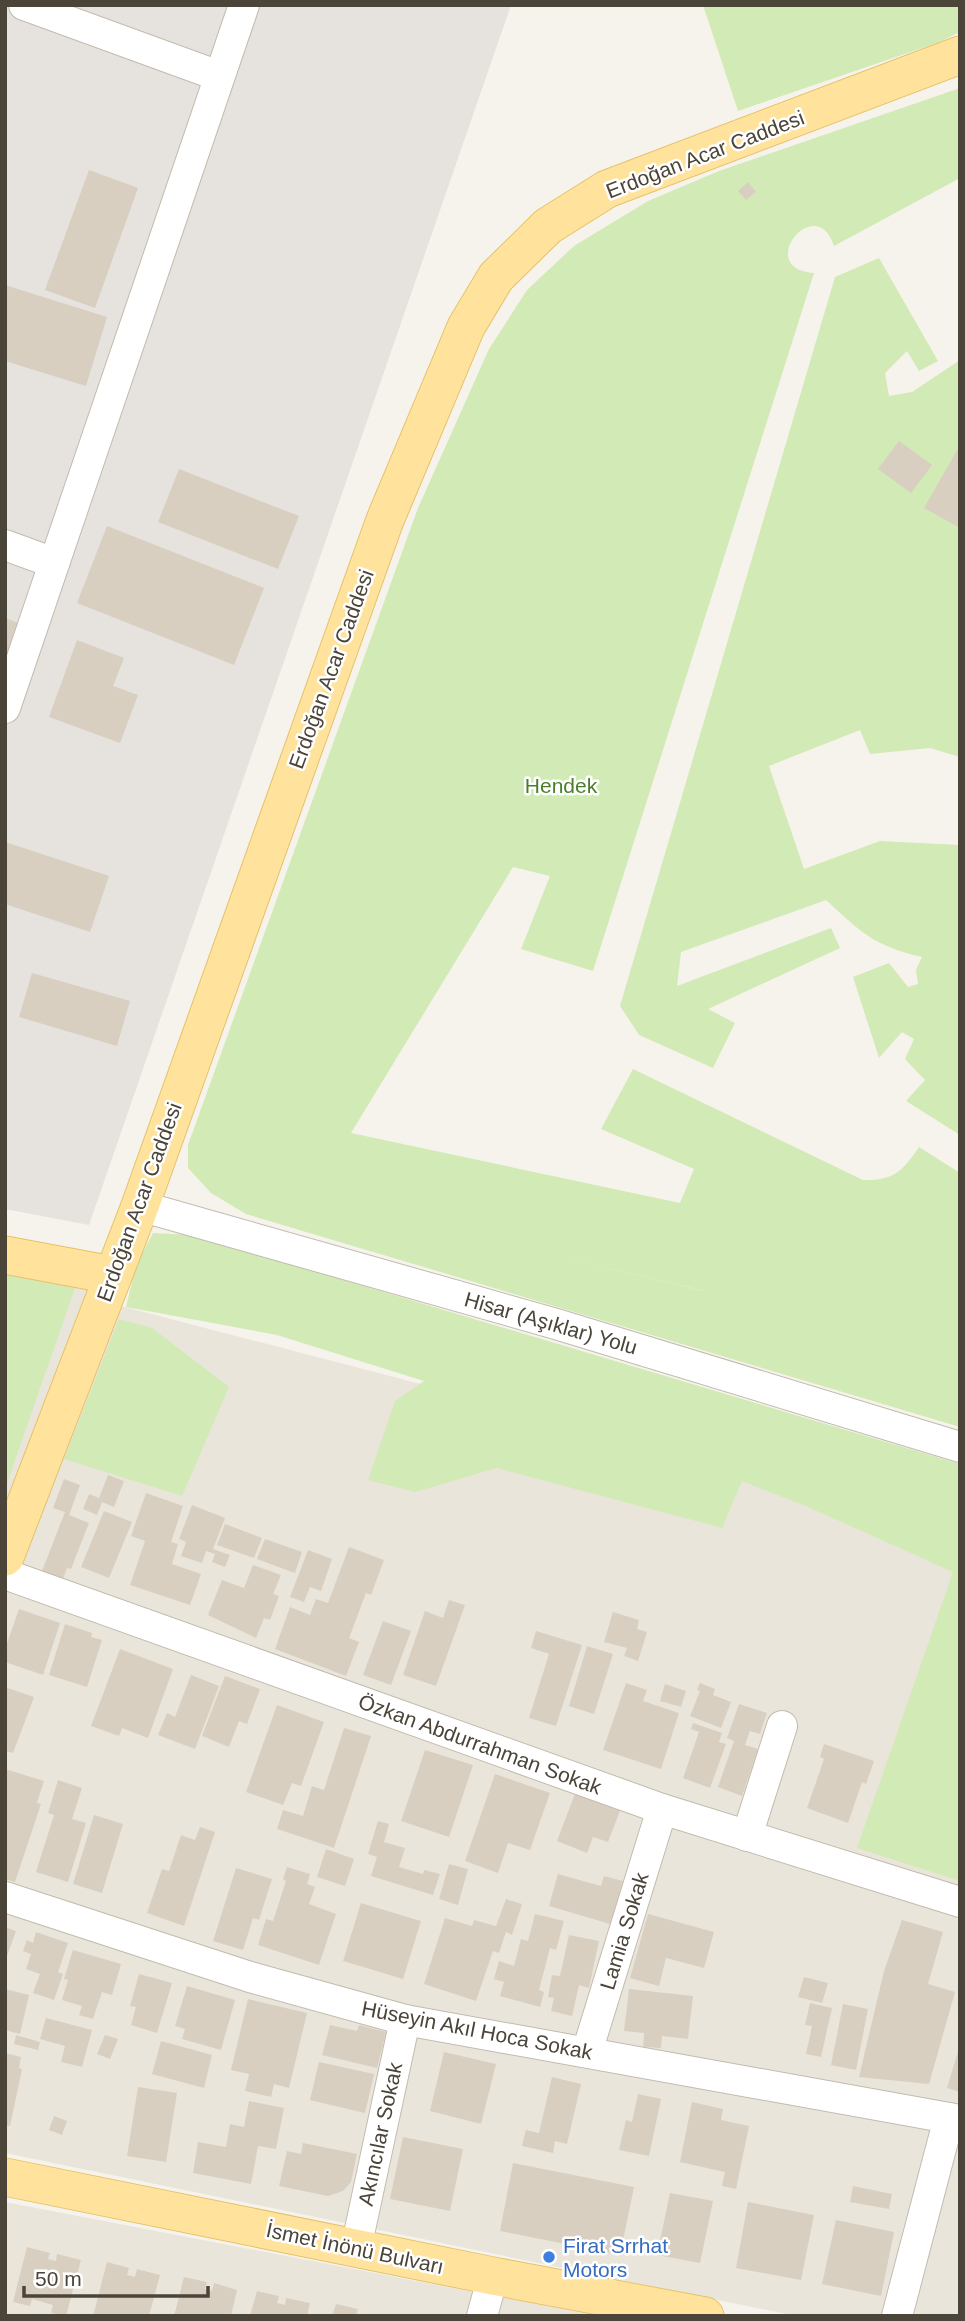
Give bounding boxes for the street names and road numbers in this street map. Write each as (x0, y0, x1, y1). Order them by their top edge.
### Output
street label: Erdoğan Acar Caddesi (603, 106, 807, 202)
street label: Erdoğan Acar Caddesi (284, 566, 378, 772)
street label: Erdoğan Acar Caddesi (92, 1099, 186, 1305)
street label: Hisar (Aşıklar) Yolu (462, 1287, 640, 1359)
street label: Özkan Abdurrahman Sokak (355, 1689, 605, 1799)
street label: Lamia Sokak (595, 1869, 653, 1992)
street label: Hüseyin Akıl Hoca Sokak (360, 1996, 595, 2064)
street label: Akıncılar Sokak (354, 2060, 407, 2208)
street label: İsmet İnönü Bulvarı (264, 2218, 446, 2278)

